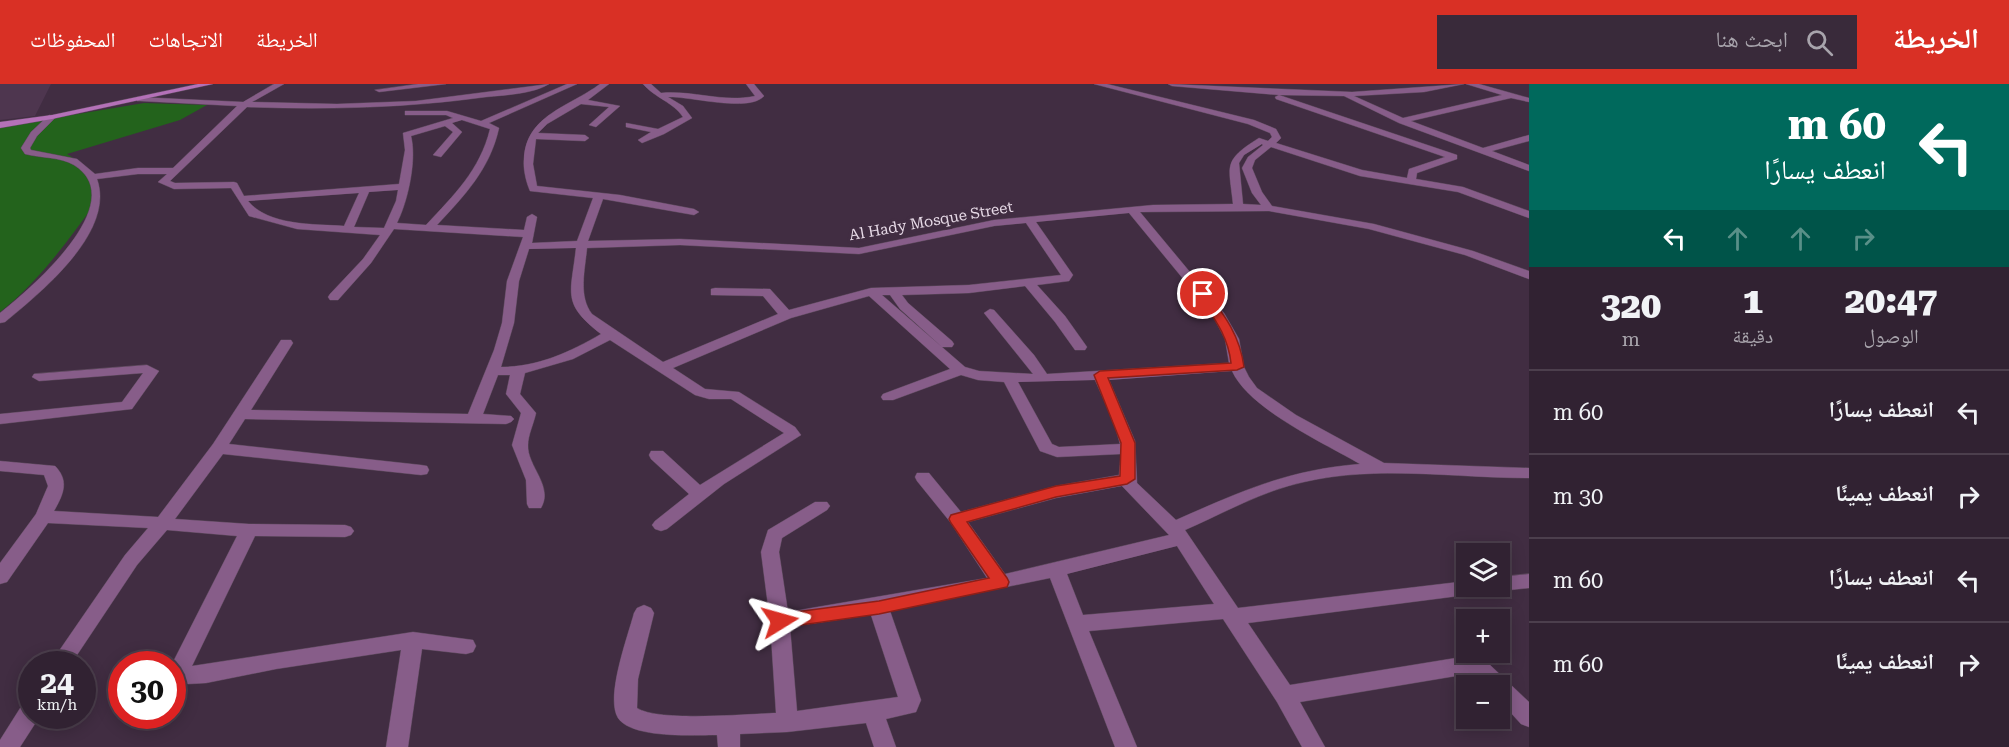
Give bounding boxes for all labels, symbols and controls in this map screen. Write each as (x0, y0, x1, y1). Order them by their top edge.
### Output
search box (1437, 15, 1857, 69)
text: الخريطة (1893, 22, 1979, 55)
icon: search (1803, 26, 1836, 59)
text: ابحث هنا (1715, 27, 1788, 52)
text: المحفوظات (30, 28, 115, 52)
text: الاتجاهات (148, 28, 223, 52)
text: الخريطة (256, 28, 318, 52)
text: 60 m (1788, 100, 1886, 149)
icon: left (1907, 108, 1985, 186)
text: انعطف يسارًا (1764, 154, 1886, 186)
street label: Al Hady Mosque Street (848, 198, 1015, 244)
icon: left (1658, 222, 1691, 255)
icon: ahead (1721, 222, 1754, 255)
icon: ahead (1784, 222, 1817, 255)
icon: right (1847, 222, 1880, 255)
pin (1177, 268, 1228, 319)
icon: arrive (1186, 277, 1219, 310)
text: 1 (1743, 280, 1763, 322)
text: 20:47 (1845, 280, 1937, 322)
text: 320 (1601, 285, 1661, 327)
text: دقيقة (1733, 324, 1773, 348)
text: الوصول (1863, 324, 1919, 348)
text: m (1622, 327, 1640, 351)
icon: left (1952, 396, 1985, 429)
text: انعطف يسارًا (1829, 397, 1934, 422)
text: 60 m (1553, 400, 1603, 425)
icon: right (1952, 480, 1985, 513)
text: انعطف يمينًا (1835, 481, 1934, 506)
text: 30 m (1553, 484, 1603, 509)
map controls (1456, 543, 1510, 729)
button: layers (1456, 543, 1510, 597)
icon: left (1952, 564, 1985, 597)
text: انعطف يسارًا (1829, 565, 1934, 590)
text: 60 m (1553, 568, 1603, 593)
position arrow (748, 589, 812, 653)
button: + (1456, 609, 1510, 663)
icon: right (1952, 648, 1985, 681)
text: انعطف يمينًا (1835, 649, 1934, 674)
speed limit sign: 30 (108, 651, 186, 729)
text: 60 m (1553, 652, 1603, 677)
text: 24 (40, 665, 74, 700)
button: − (1456, 675, 1510, 729)
text: km/h (37, 696, 77, 714)

